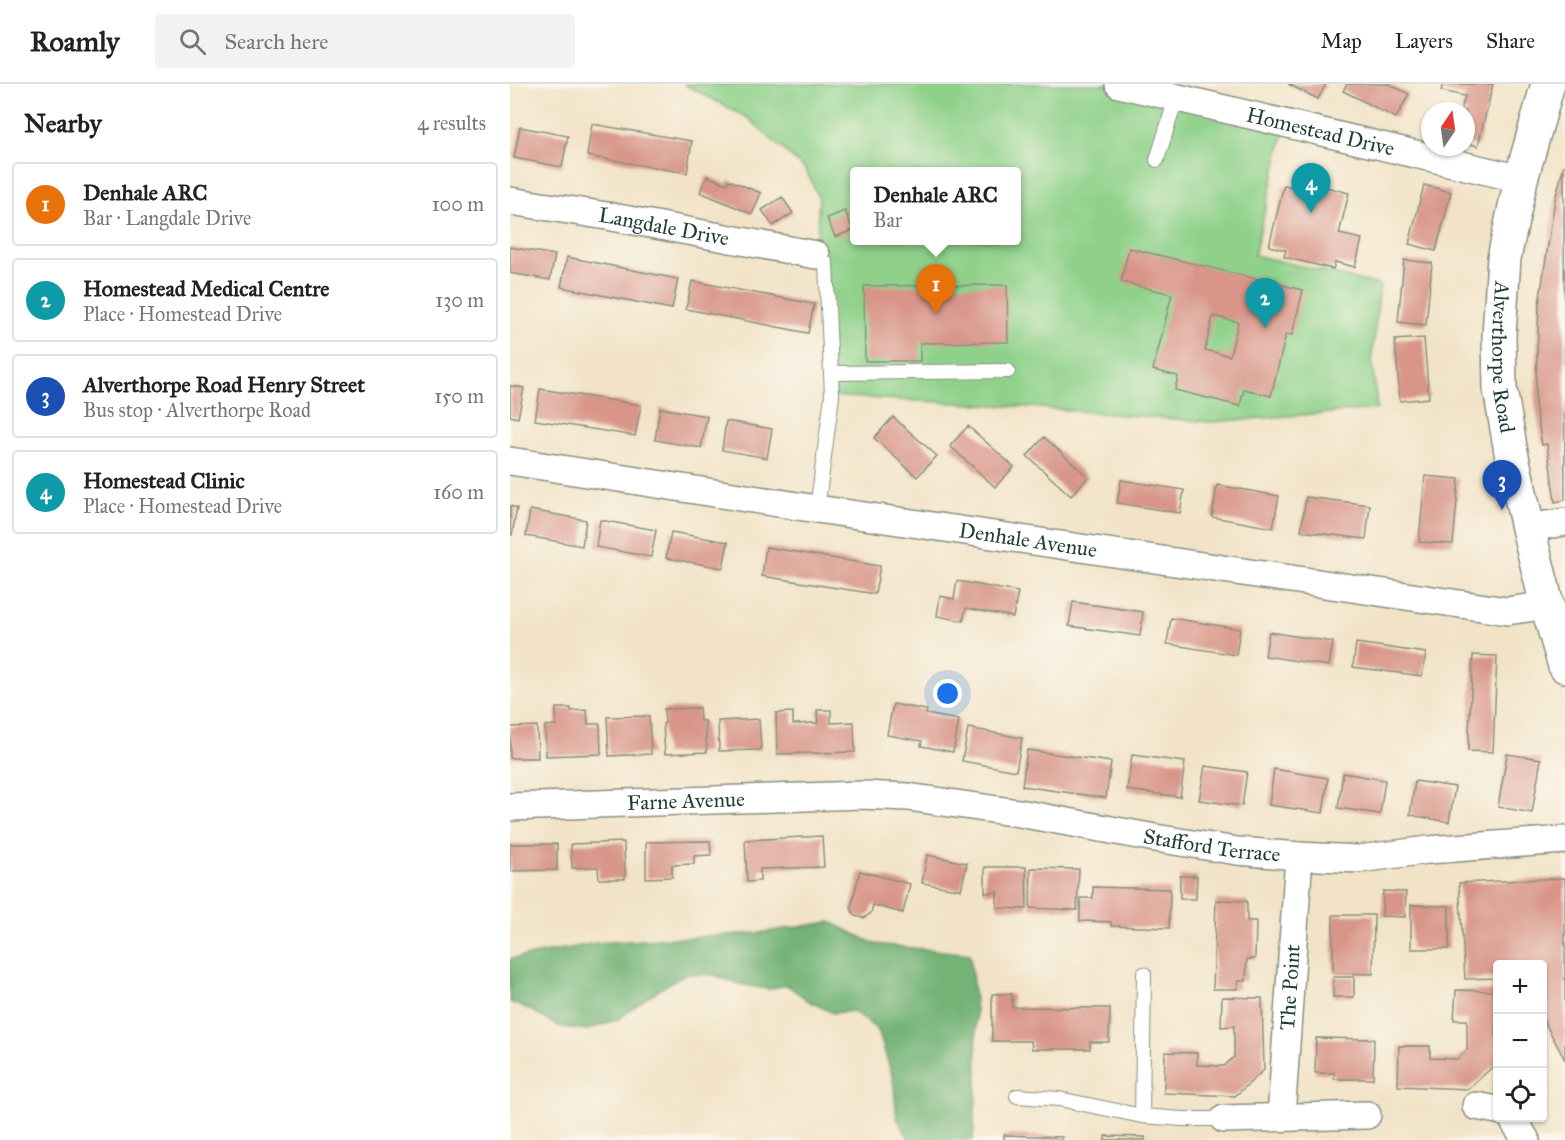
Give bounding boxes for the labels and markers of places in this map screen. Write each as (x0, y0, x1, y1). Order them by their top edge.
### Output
pin: 4 (1292, 164, 1330, 213)
pin: 1 (916, 264, 956, 314)
pin: 2 (1246, 278, 1284, 328)
pin: 3 (1482, 460, 1522, 510)

